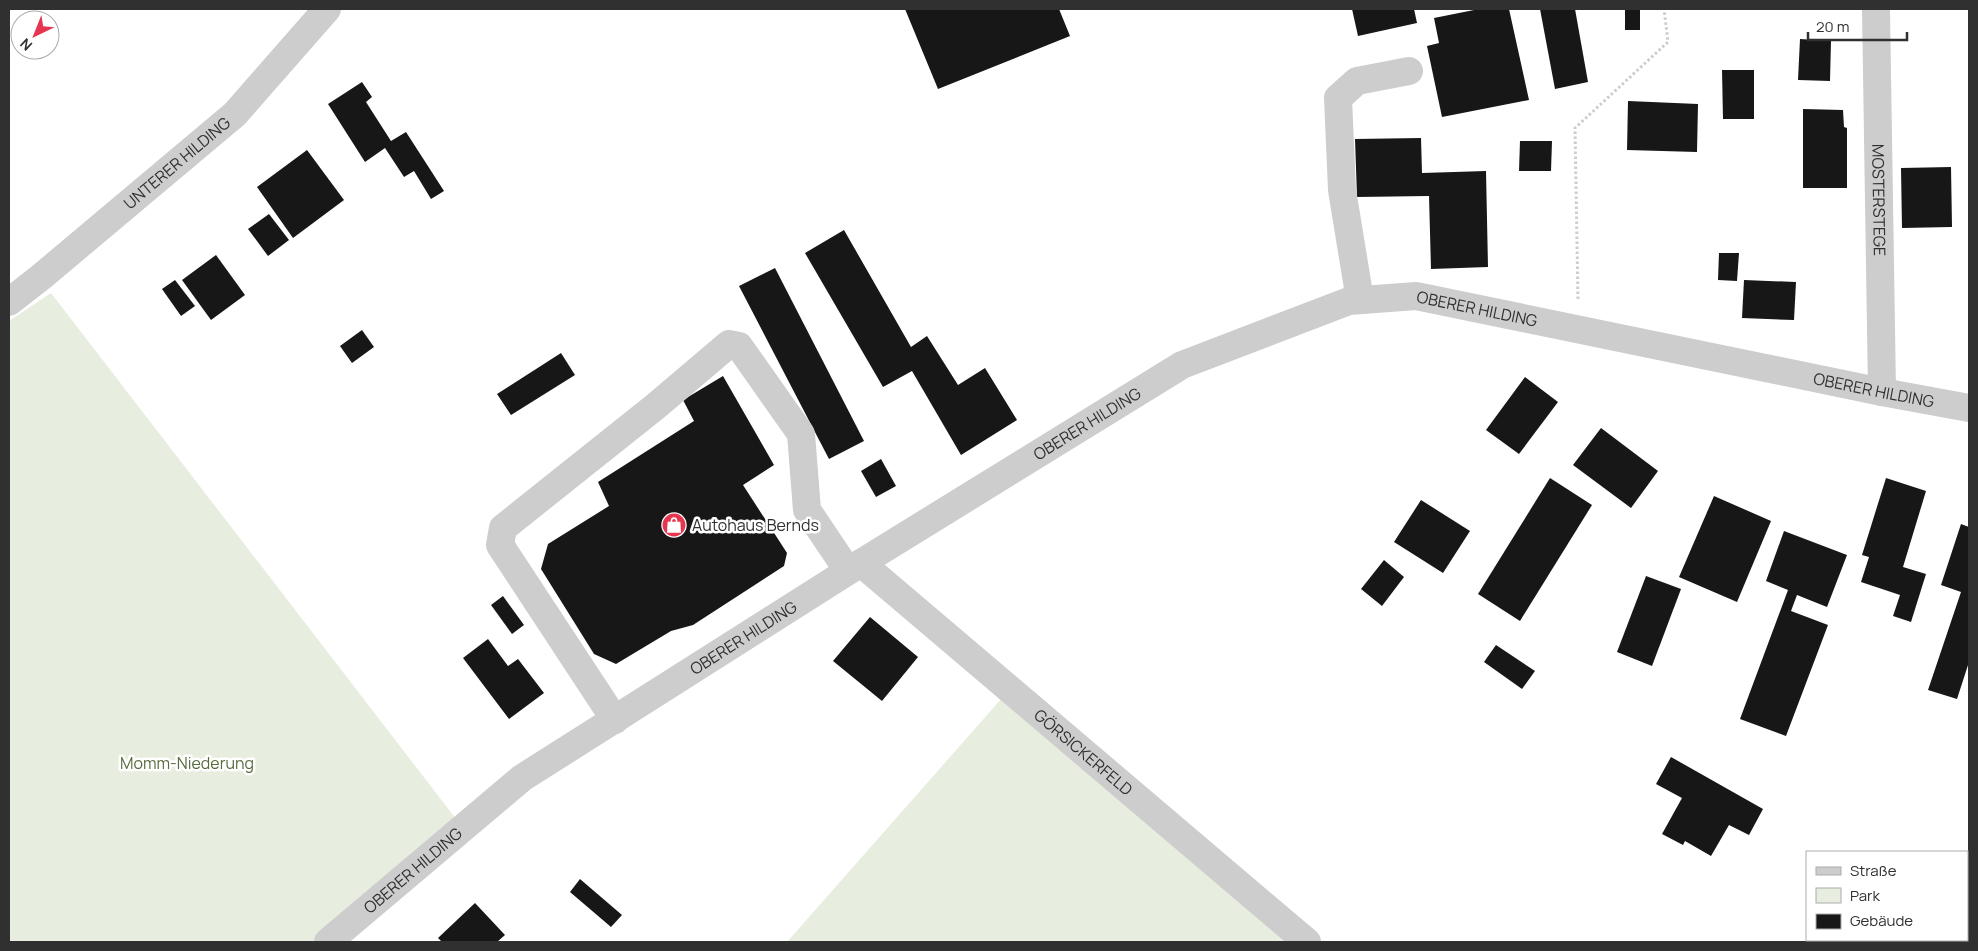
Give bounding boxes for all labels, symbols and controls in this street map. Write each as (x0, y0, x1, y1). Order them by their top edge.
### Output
north arrow (10, 10, 60, 60)
scale bar (1808, 10, 1907, 42)
text: 20 m (1816, 16, 1849, 37)
text: N (16, 34, 36, 55)
street label: UNTERER HILDING (119, 112, 235, 214)
street label: MOSTERSTEGE (1867, 144, 1891, 256)
street label: OBERER HILDING (1415, 285, 1539, 332)
street label: OBERER HILDING (1811, 367, 1936, 412)
street label: OBERER HILDING (1029, 382, 1145, 465)
shop icon: Autohaus Bernds (661, 512, 687, 538)
place label: Autohaus Bernds (692, 514, 819, 536)
street label: OBERER HILDING (686, 596, 801, 680)
street label: GÖRSICKERFELD (1030, 704, 1138, 800)
park label: Momm-Niederung (120, 752, 254, 774)
street label: OBERER HILDING (359, 822, 467, 918)
legend (1806, 851, 1968, 941)
text: Straße (1850, 860, 1897, 881)
text: Park (1850, 885, 1880, 906)
text: Gebäude (1850, 910, 1913, 931)

